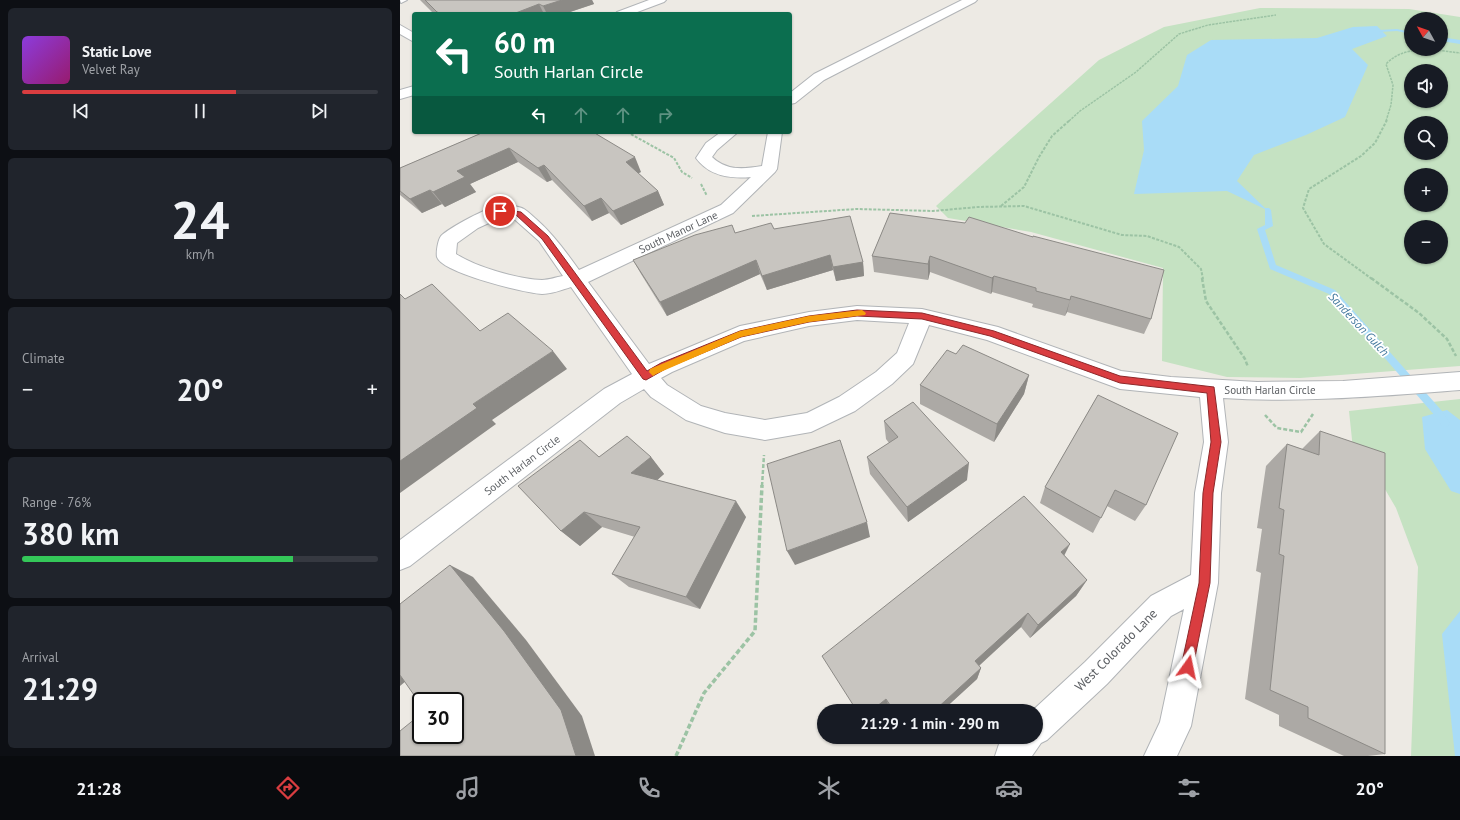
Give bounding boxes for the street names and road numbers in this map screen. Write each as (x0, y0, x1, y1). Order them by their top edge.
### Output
street label: South Manor Lane (636, 207, 720, 256)
street label: South Harlan Circle (1224, 383, 1316, 397)
street label: South Harlan Circle (481, 432, 563, 498)
street label: West Colorado Lane (1071, 605, 1161, 695)

